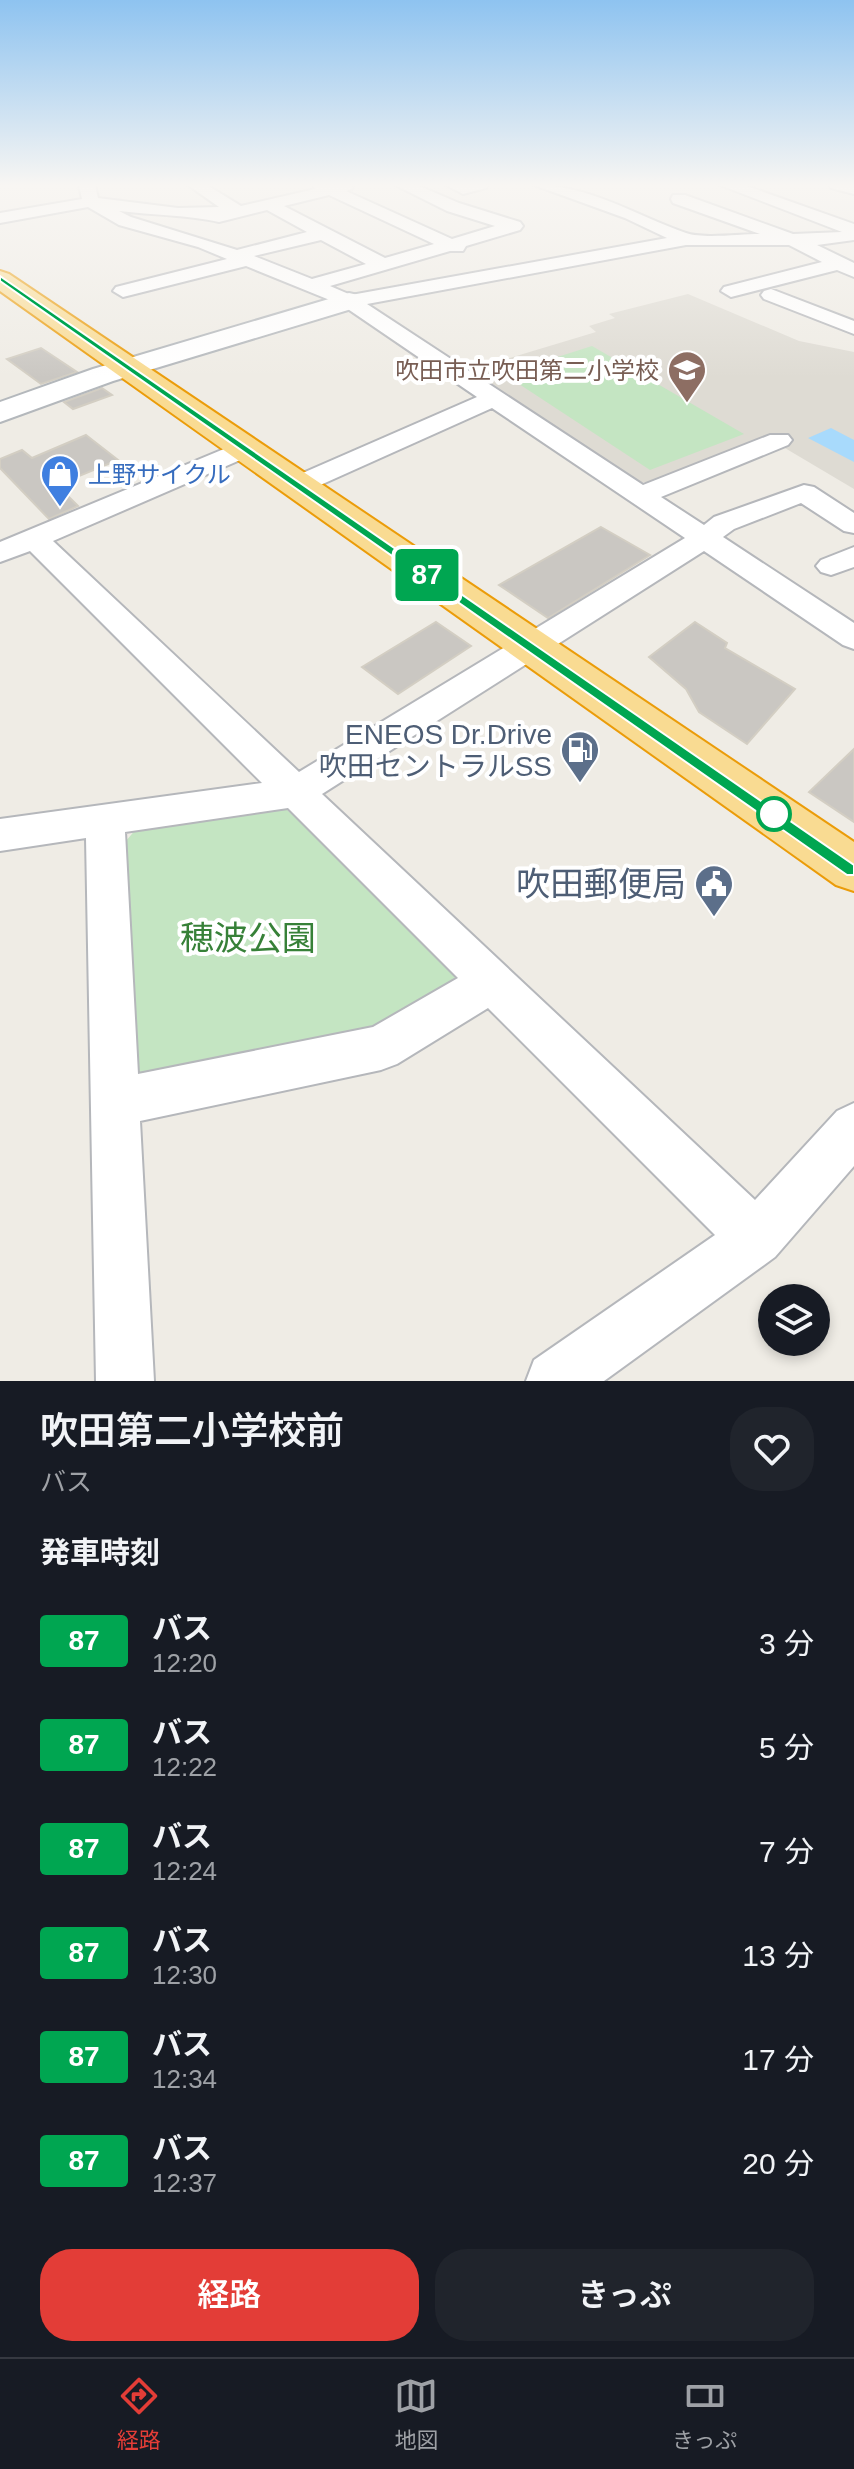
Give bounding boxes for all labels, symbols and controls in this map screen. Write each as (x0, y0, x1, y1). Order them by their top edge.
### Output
school or university icon: 吹田市立吹田第二小学校 (666, 349, 708, 404)
place label: 吹田市立吹田第二小学校 (395, 357, 659, 384)
shop icon: 上野サイクル (39, 453, 81, 508)
place label: 上野サイクル (88, 461, 231, 488)
line badge: 87 (391, 549, 463, 601)
text: 87 (411, 559, 443, 590)
place label: ENEOS Dr.Drive 吹田セントラルSS (319, 719, 552, 782)
fuel station icon: ENEOS Dr.Drive 吹田セントラルSS (559, 729, 601, 784)
unlabelled marker (757, 797, 791, 831)
public building icon: 吹田郵便局 (693, 863, 735, 918)
place label: 吹田郵便局 (516, 865, 686, 903)
park label: 穂波公園 (180, 919, 316, 957)
map controls (758, 1284, 830, 1356)
button: layers (758, 1284, 830, 1356)
button: heart (730, 1407, 814, 1491)
text: 吹田第二小学校前 (40, 1410, 344, 1452)
text: バス (40, 1467, 92, 1497)
text: 発車時刻 (40, 1536, 160, 1569)
text: バス (152, 1612, 212, 1645)
text: 87 (68, 1625, 100, 1656)
text: 3 分 (759, 1627, 814, 1660)
text: 12:20 (152, 1648, 217, 1678)
text: バス (152, 1716, 212, 1749)
text: 87 (68, 1729, 100, 1760)
text: 5 分 (759, 1731, 814, 1764)
text: 12:22 (152, 1752, 217, 1782)
text: バス (152, 1820, 212, 1853)
text: 87 (68, 1833, 100, 1864)
text: 7 分 (759, 1835, 814, 1868)
text: 12:24 (152, 1856, 217, 1886)
text: バス (152, 1924, 212, 1957)
text: 87 (68, 1937, 100, 1968)
text: 13 分 (742, 1939, 814, 1972)
text: 12:30 (152, 1960, 217, 1990)
text: バス (152, 2028, 212, 2061)
text: 87 (68, 2041, 100, 2072)
text: 17 分 (742, 2043, 814, 2076)
text: 12:34 (152, 2064, 217, 2094)
text: バス (152, 2132, 212, 2165)
text: 87 (68, 2145, 100, 2176)
text: 20 分 (742, 2147, 814, 2180)
text: 12:37 (152, 2168, 217, 2198)
button: 経路 (40, 2249, 419, 2341)
button: きっぷ (435, 2249, 814, 2341)
tab: 経路 (117, 2374, 161, 2454)
tab: 地図 (394, 2374, 438, 2454)
tab: きっぷ (672, 2374, 737, 2454)

